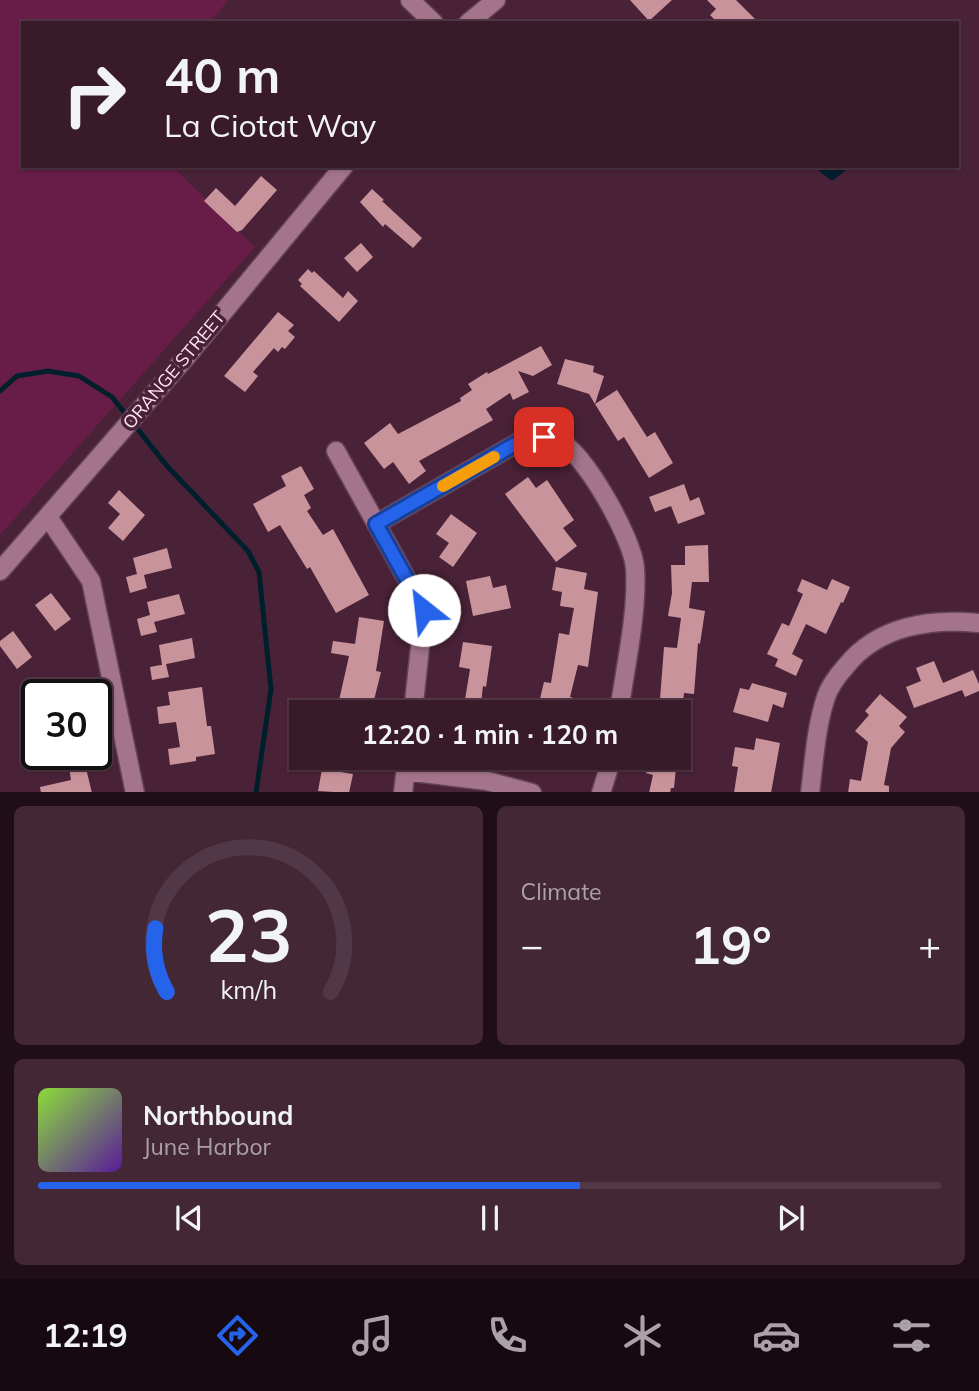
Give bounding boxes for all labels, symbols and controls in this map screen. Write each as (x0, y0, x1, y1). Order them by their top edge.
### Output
text: 40 m (164, 44, 280, 105)
icon: right (49, 49, 140, 140)
text: La Ciotat Way (164, 105, 376, 145)
street label: ORANGE STREET (117, 306, 230, 434)
pin (514, 407, 574, 467)
icon: arrive (525, 418, 563, 456)
position arrow (387, 573, 461, 647)
speed limit sign: 30 (21, 679, 112, 770)
text: 12:20 · 1 min · 120 m (362, 718, 618, 751)
text: Climate (521, 877, 602, 906)
text: 23 (205, 889, 292, 980)
text: 19° (690, 912, 772, 977)
text: − (521, 921, 543, 969)
text: + (918, 921, 941, 969)
text: km/h (220, 973, 277, 1004)
text: Northbound (143, 1099, 293, 1132)
text: June Harbor (143, 1132, 271, 1161)
icon: previous (170, 1199, 208, 1237)
icon: pause (471, 1199, 509, 1237)
icon: next (772, 1199, 810, 1237)
icon: directions (213, 1311, 262, 1360)
icon: music (348, 1311, 397, 1360)
icon: phone (483, 1311, 532, 1360)
icon: climate (618, 1311, 667, 1360)
icon: car (752, 1311, 801, 1360)
icon: filters (887, 1311, 936, 1360)
text: 12:19 (43, 1315, 128, 1355)

